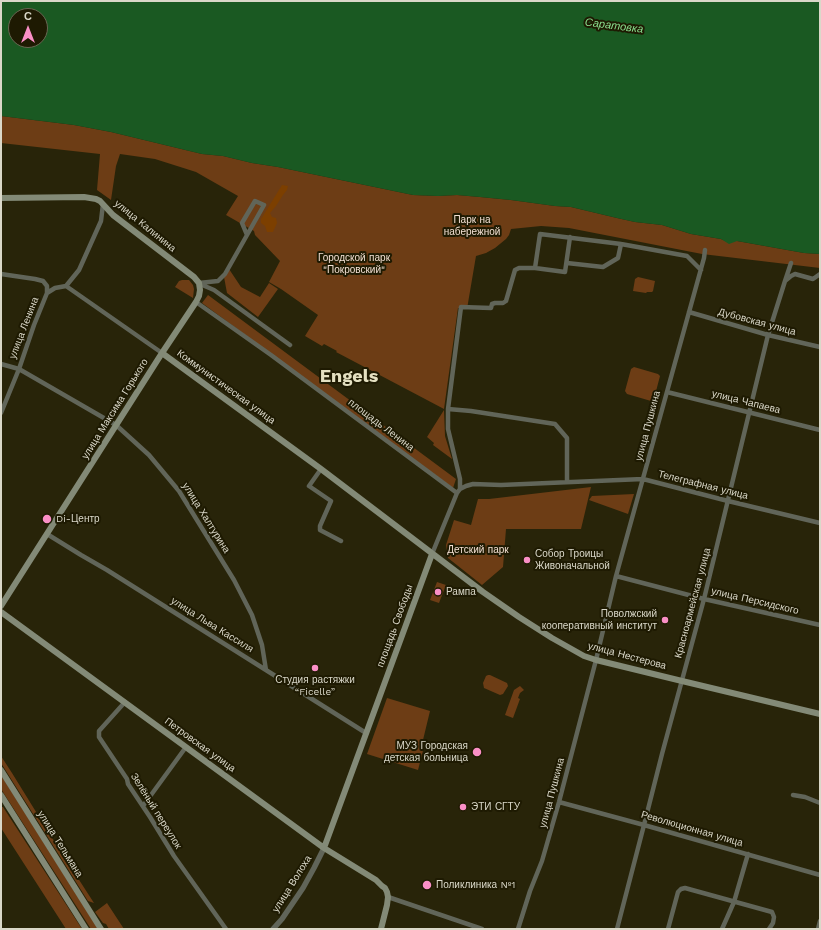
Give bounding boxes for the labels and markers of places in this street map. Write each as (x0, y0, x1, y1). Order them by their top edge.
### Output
marker: Di-Центр (41, 513, 53, 525)
place label: Di-Центр (56, 513, 100, 525)
place label: Собор Троицы Живоначальной (535, 548, 610, 572)
marker: Собор Троицы Живоначальной (522, 555, 532, 565)
place label: Рампа (446, 586, 476, 598)
marker: Рампа (433, 587, 443, 597)
place label: Поволжский кооперативный институт (542, 608, 657, 632)
marker: Поволжский кооперативный институт (660, 615, 670, 625)
marker: Студия растяжки “Ficelle” (310, 663, 320, 673)
place label: Студия растяжки “Ficelle” (275, 674, 355, 698)
place label: МУЗ Городская детская больница (384, 740, 468, 764)
marker: МУЗ Городская детская больница (471, 746, 483, 758)
place label: ЭТИ СГТУ (471, 801, 520, 813)
marker: ЭТИ СГТУ (458, 802, 468, 812)
marker: Поликлиника №1 (421, 879, 433, 891)
place label: Поликлиника №1 (436, 879, 515, 891)

